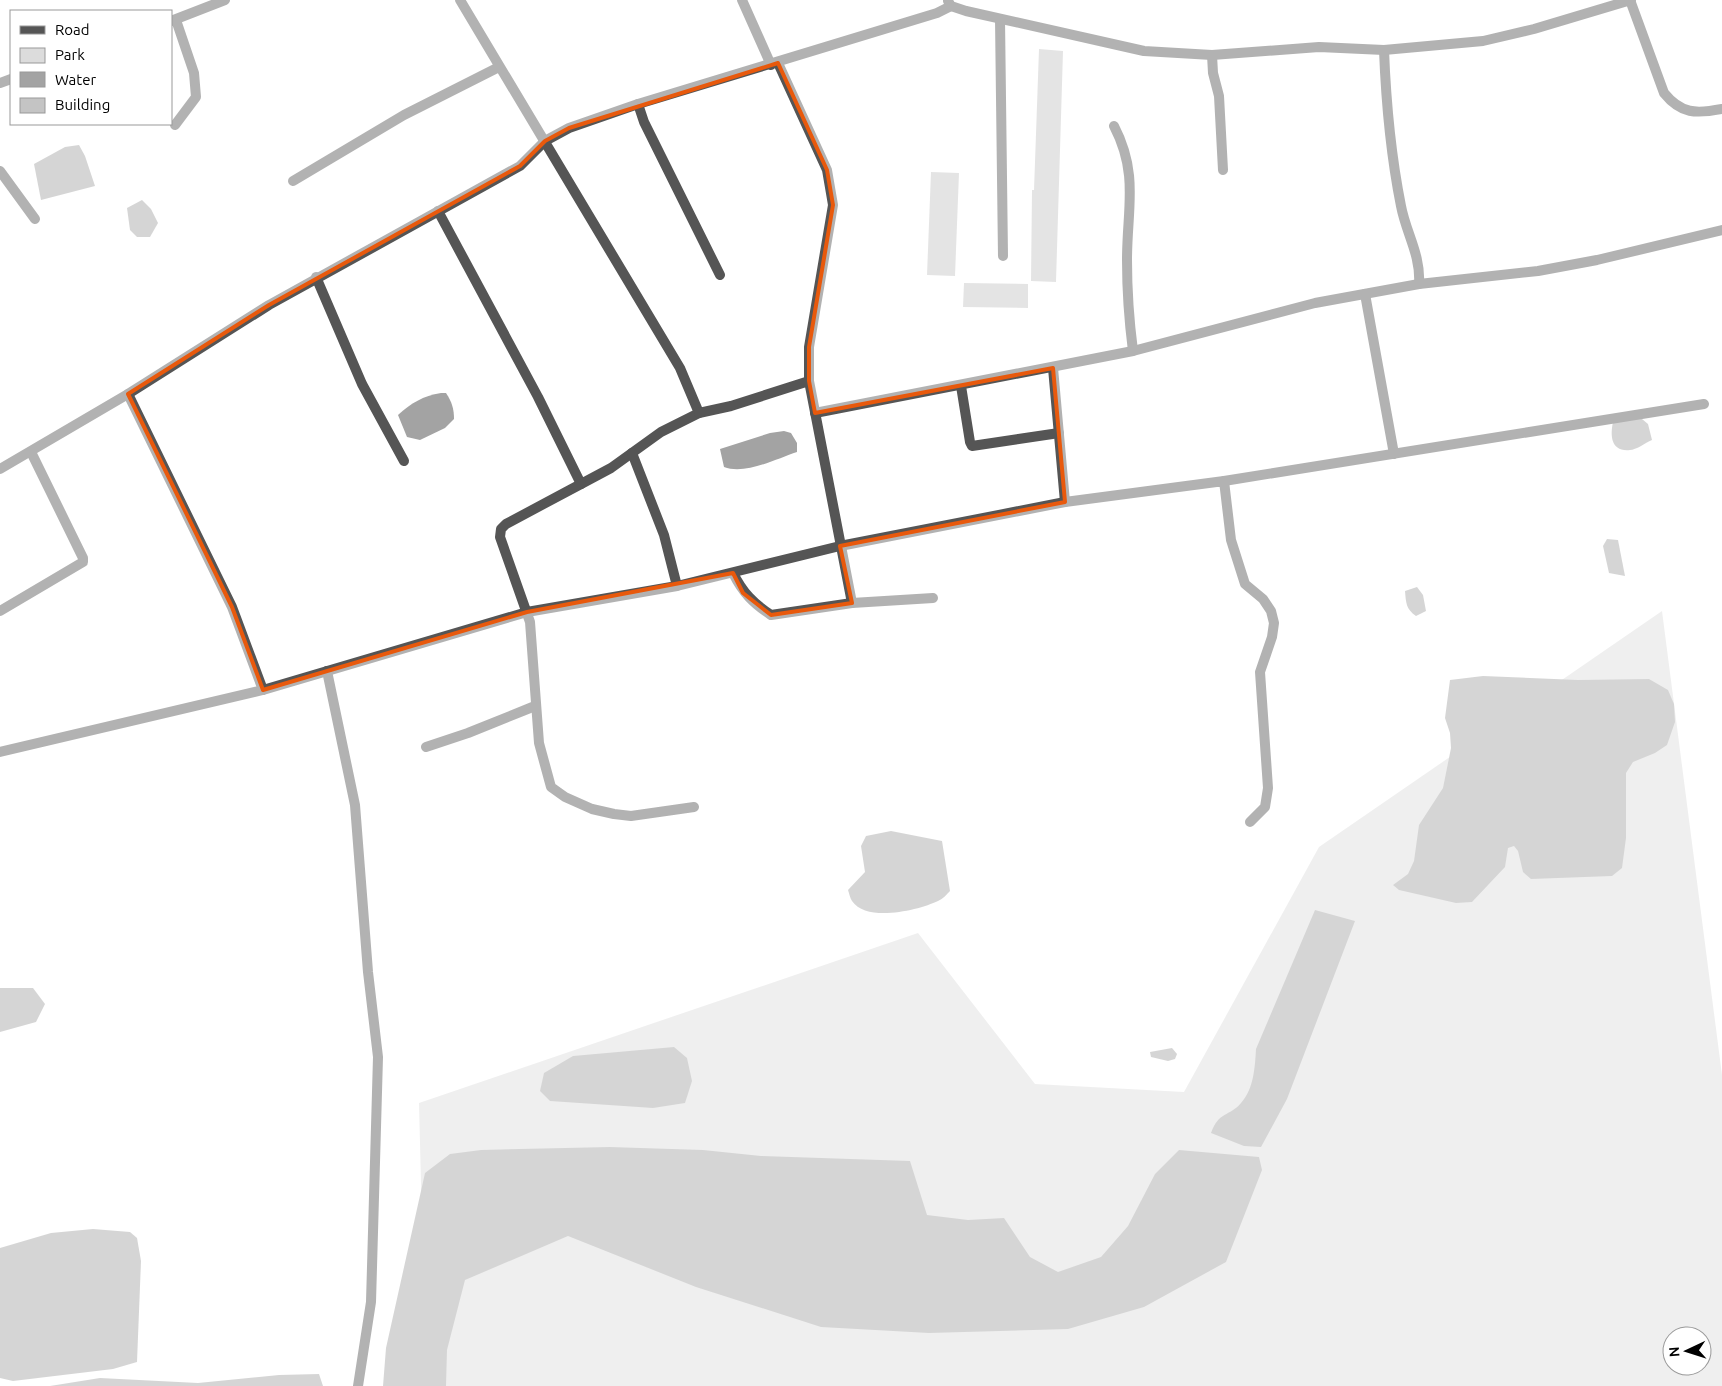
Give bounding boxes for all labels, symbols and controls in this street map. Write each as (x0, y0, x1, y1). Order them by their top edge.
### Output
legend (10, 10, 172, 125)
text: Road (55, 21, 90, 38)
text: Park (55, 46, 85, 63)
text: Water (55, 71, 96, 88)
text: Building (55, 96, 110, 113)
north arrow (1662, 1326, 1712, 1376)
text: N (1666, 1346, 1682, 1358)

